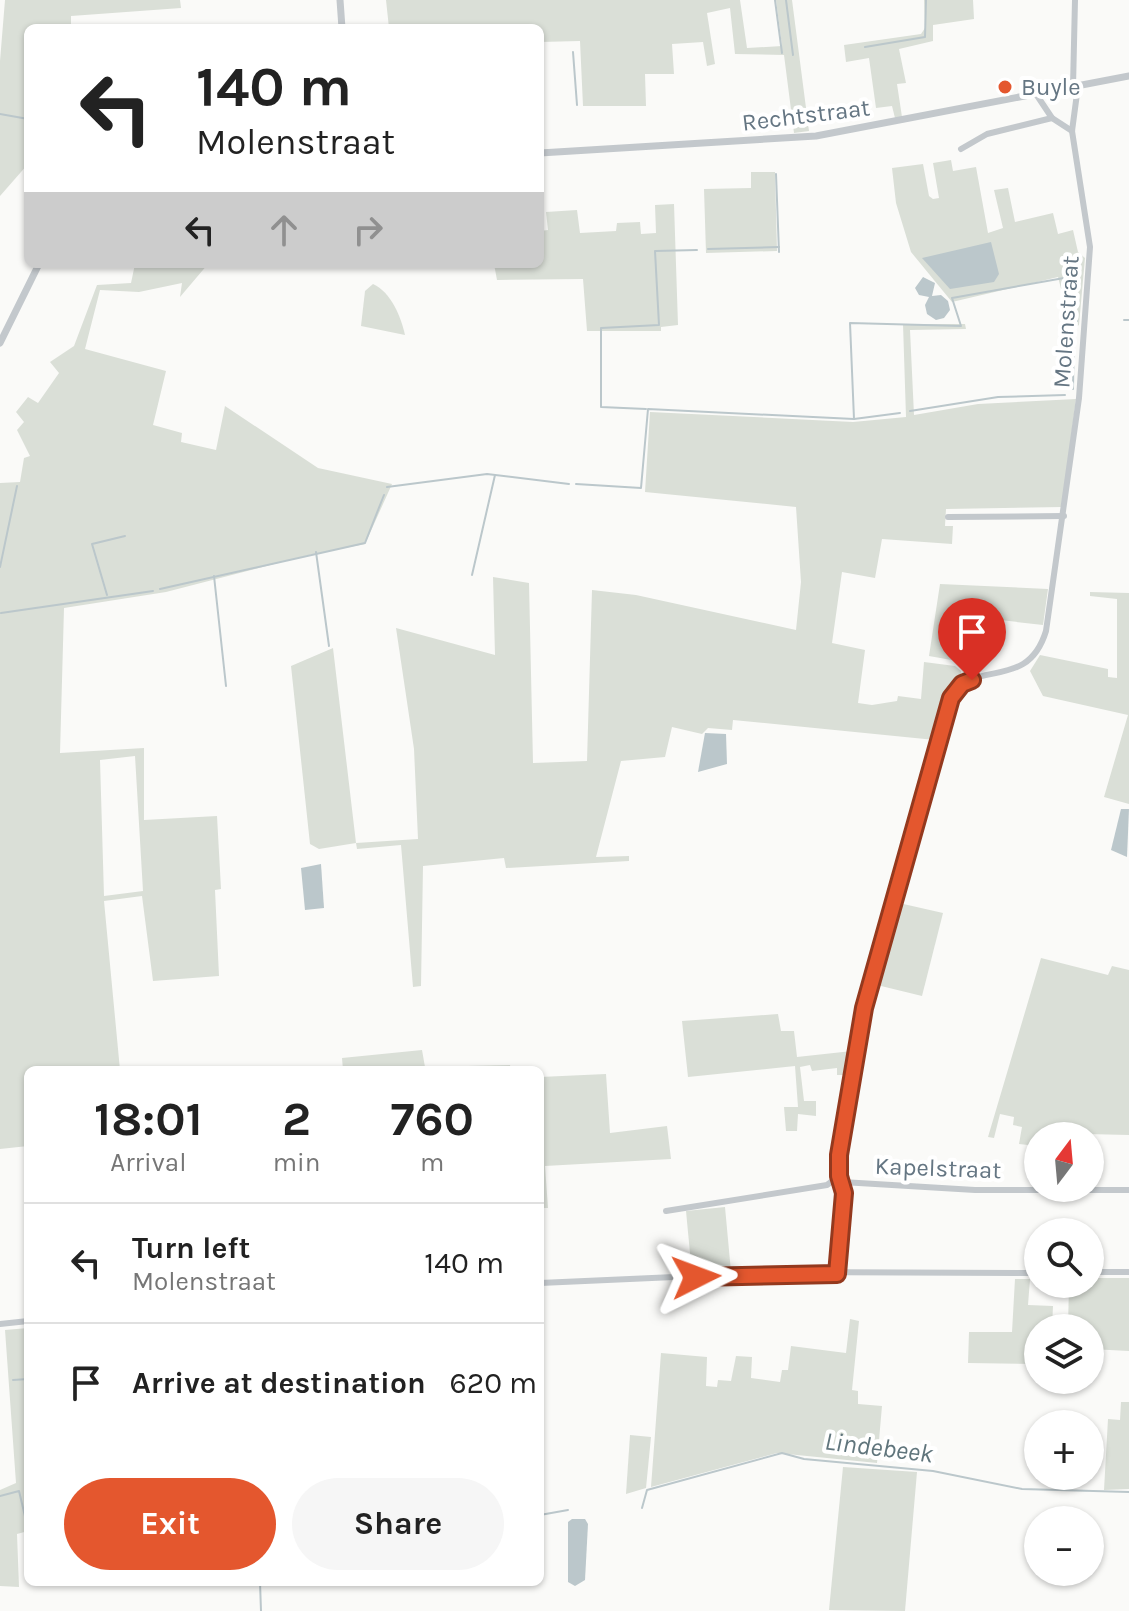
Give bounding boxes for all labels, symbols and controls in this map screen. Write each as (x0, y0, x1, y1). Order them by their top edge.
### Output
text: 140 m (196, 54, 352, 119)
icon: left (64, 56, 168, 160)
place label: Buyle (1021, 73, 1081, 101)
marker: Buyle (996, 78, 1014, 96)
street label: Rechtstraat (740, 93, 872, 137)
text: Molenstraat (196, 121, 395, 163)
icon: left (178, 208, 222, 252)
icon: ahead (262, 208, 306, 252)
icon: right (346, 208, 390, 252)
street label: Molenstraat (1047, 255, 1085, 389)
pin (938, 598, 1006, 680)
icon: arrive (950, 610, 994, 654)
text: 18:01 (94, 1091, 203, 1147)
text: 2 (282, 1091, 311, 1147)
text: 760 (391, 1091, 474, 1147)
north arrow (1024, 1122, 1104, 1202)
map controls (1024, 1122, 1104, 1586)
text: Arrival (110, 1147, 186, 1178)
text: min (273, 1147, 320, 1178)
text: m (420, 1147, 444, 1178)
street label: Kapelstraat (874, 1152, 1002, 1184)
button: search (1024, 1218, 1104, 1298)
text: Turn left (132, 1230, 250, 1266)
position arrow (654, 1235, 738, 1319)
icon: left (64, 1241, 108, 1285)
text: 140 m (424, 1245, 504, 1281)
text: Molenstraat (132, 1266, 276, 1297)
button: layers (1024, 1314, 1104, 1394)
icon: arrive (64, 1361, 108, 1405)
text: Arrive at destination (132, 1365, 426, 1401)
text: 620 m (450, 1365, 537, 1401)
button: + (1024, 1410, 1104, 1490)
water label: Lindebeek (823, 1425, 936, 1470)
button: Exit (64, 1478, 276, 1570)
button: Share (292, 1478, 504, 1570)
button: − (1024, 1506, 1104, 1586)

